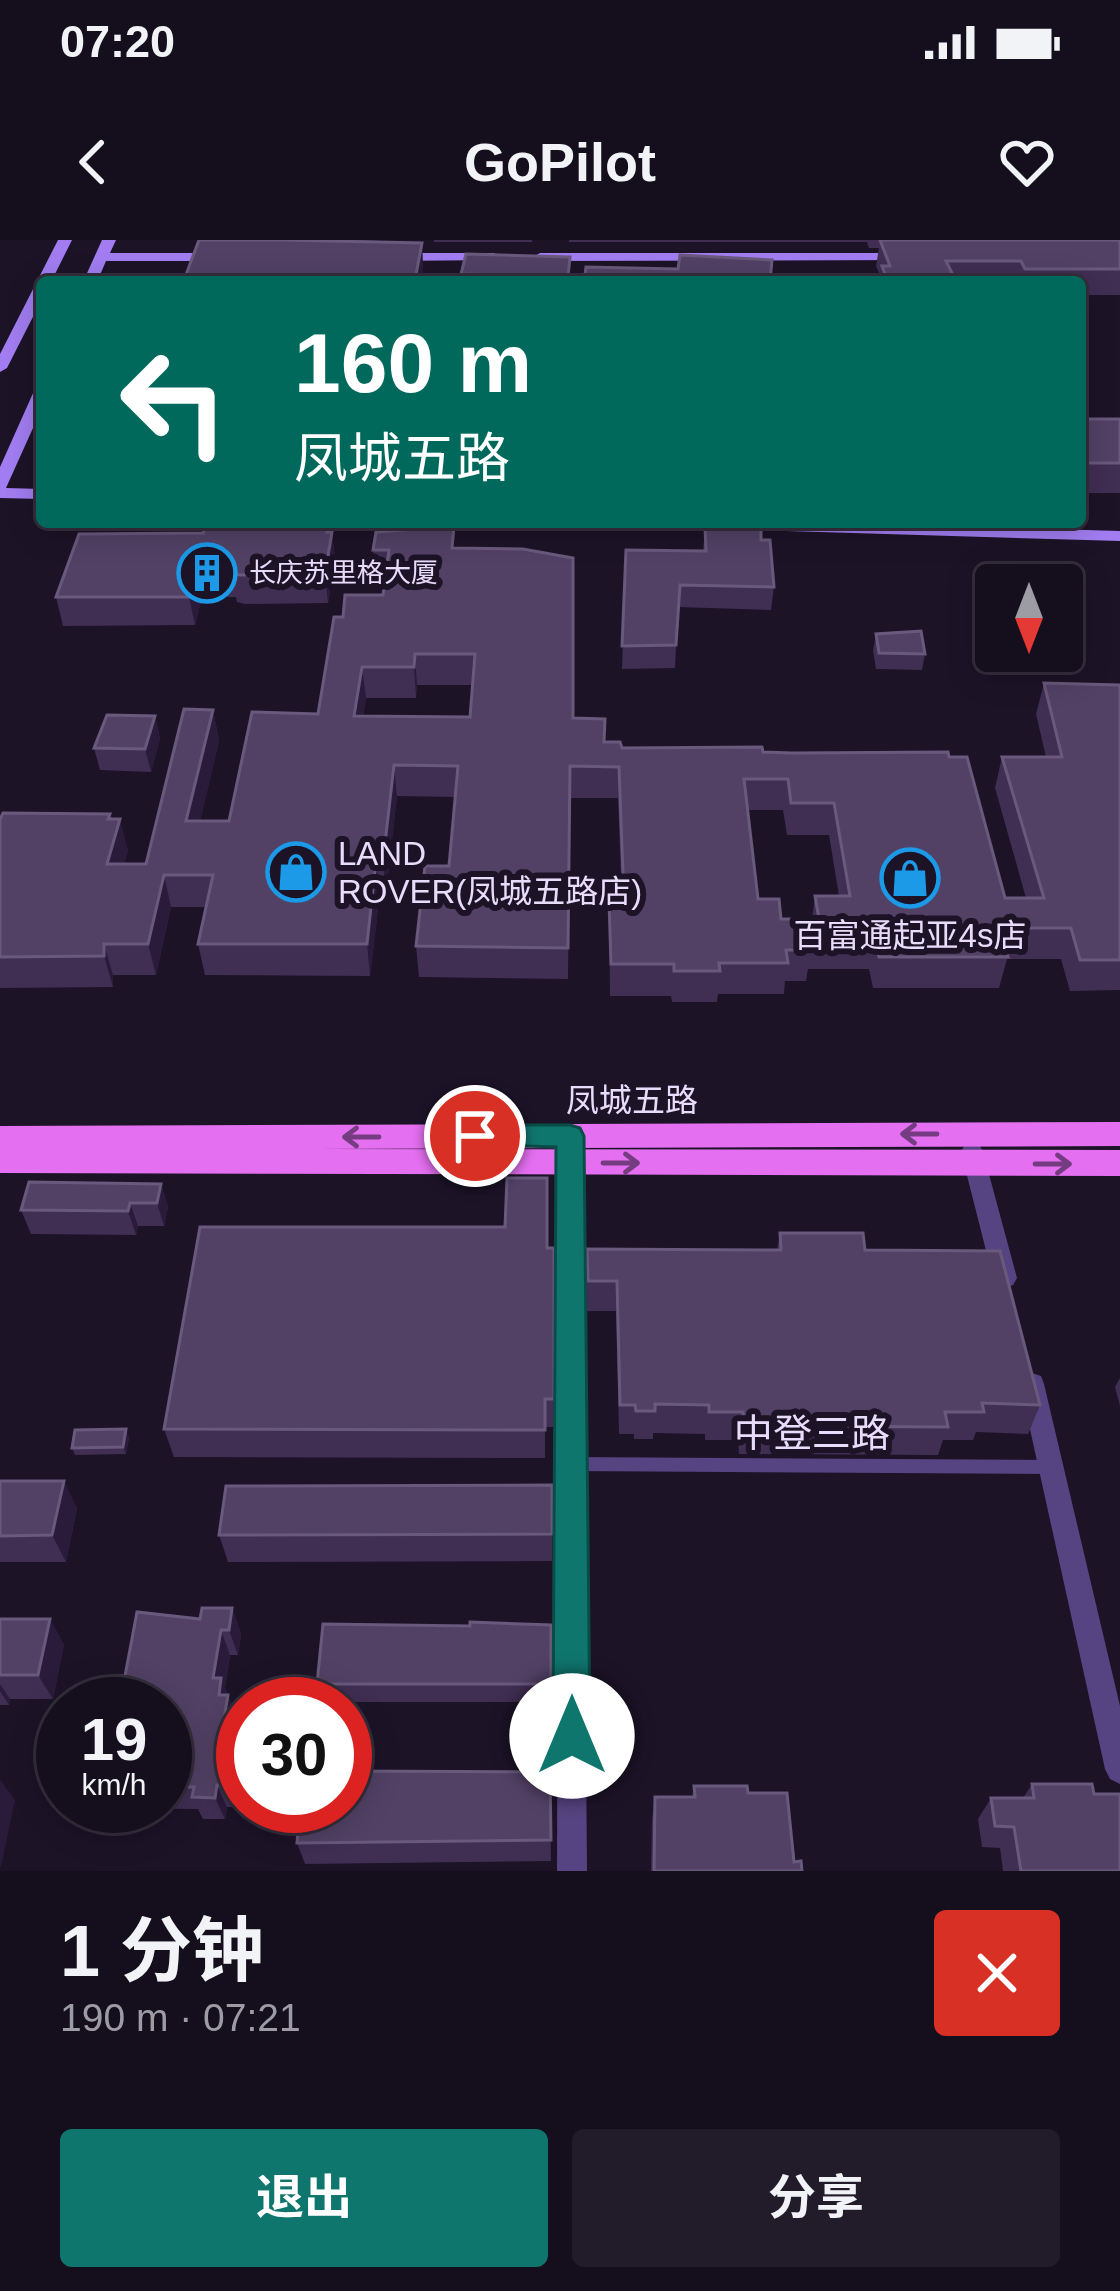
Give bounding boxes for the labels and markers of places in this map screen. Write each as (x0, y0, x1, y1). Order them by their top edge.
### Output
building icon: 长庆苏里格大厦 (176, 542, 238, 604)
place label: 长庆苏里格大厦 (249, 558, 438, 588)
place label: LAND ROVER(凤城五路店) (338, 835, 642, 910)
shop icon: LAND ROVER(凤城五路店) (265, 841, 327, 903)
shop icon: 百富通起亚4s店 (879, 847, 941, 909)
place label: 百富通起亚4s店 (794, 917, 1026, 954)
pin (424, 1085, 526, 1187)

